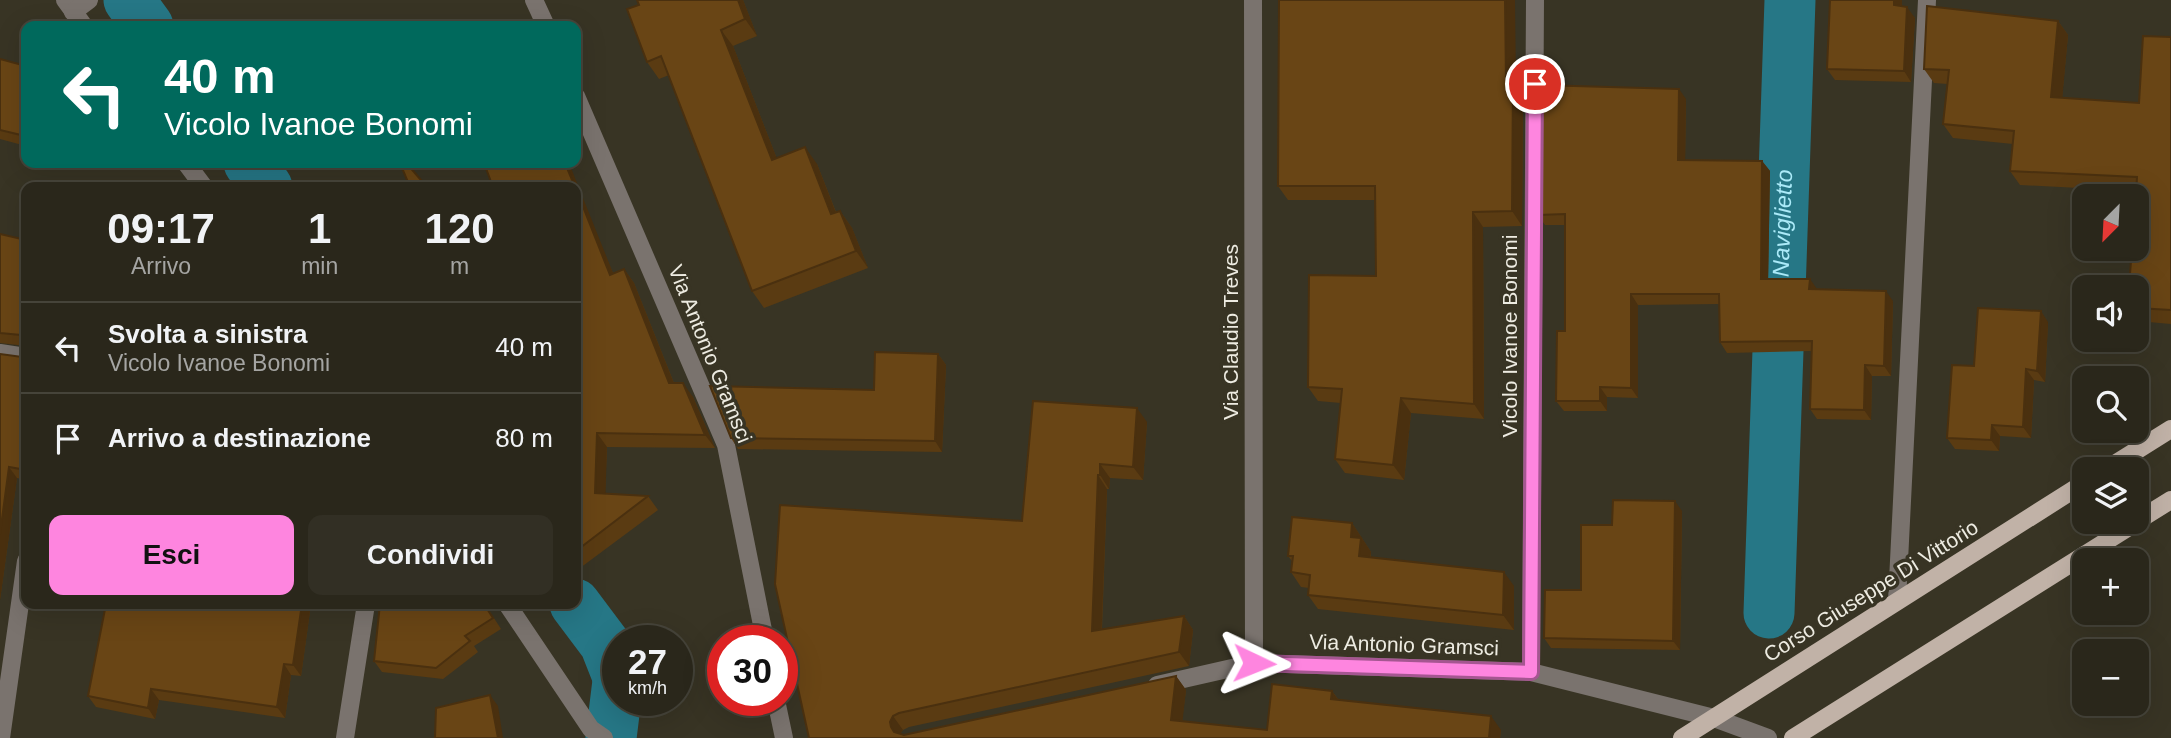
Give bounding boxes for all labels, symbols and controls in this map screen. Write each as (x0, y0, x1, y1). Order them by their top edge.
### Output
icon: left (49, 49, 140, 140)
text: 40 m (164, 49, 276, 103)
pin (1505, 54, 1565, 114)
icon: arrive (1516, 65, 1554, 103)
text: Vicolo Ivanoe Bonomi (164, 106, 473, 142)
water label: Naviglietto (1768, 169, 1797, 277)
north arrow (2072, 184, 2149, 261)
map controls (2072, 184, 2149, 716)
text: 09:17 (107, 205, 215, 252)
text: 1 (308, 205, 331, 252)
text: 120 (425, 205, 495, 252)
street label: Vicolo Ivanoe Bonomi (1498, 235, 1521, 437)
street label: Via Claudio Treves (1219, 244, 1242, 420)
text: Arrivo (131, 253, 191, 279)
text: min (301, 253, 338, 279)
text: m (450, 253, 469, 279)
street label: Via Antonio Gramsci (664, 261, 757, 446)
button: sound (2072, 275, 2149, 352)
text: Svolta a sinistra (108, 319, 307, 349)
icon: left (49, 329, 87, 367)
text: 40 m (495, 332, 553, 362)
text: Vicolo Ivanoe Bonomi (108, 350, 330, 376)
button: search (2072, 366, 2149, 443)
icon: arrive (49, 420, 87, 458)
text: Arrivo a destinazione (108, 423, 371, 453)
text: 80 m (495, 423, 553, 453)
button: layers (2072, 457, 2149, 534)
button: Esci (49, 515, 294, 595)
button: Condividi (308, 515, 553, 595)
street label: Corso Giuseppe Di Vittorio (1759, 515, 1982, 666)
button: + (2072, 548, 2149, 625)
speed limit sign: 30 (707, 625, 798, 716)
position arrow (1217, 626, 1291, 700)
street label: Via Antonio Gramsci (1309, 630, 1499, 659)
button: − (2072, 639, 2149, 716)
text: 27 (628, 642, 667, 681)
text: km/h (628, 678, 667, 698)

